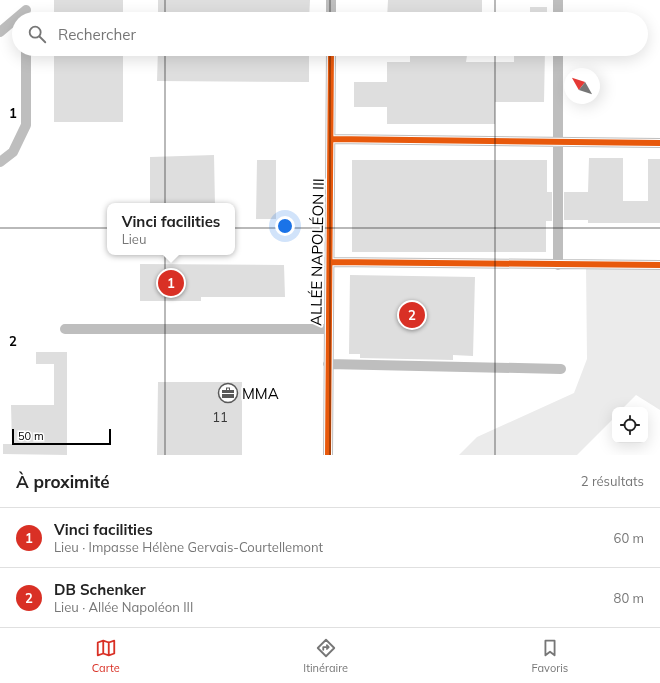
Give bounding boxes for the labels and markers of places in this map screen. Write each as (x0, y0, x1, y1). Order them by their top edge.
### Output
pin: 1 (158, 268, 184, 298)
pin: 2 (399, 300, 425, 330)
office icon: MMA (217, 382, 239, 404)
place label: MMA (242, 384, 279, 403)

